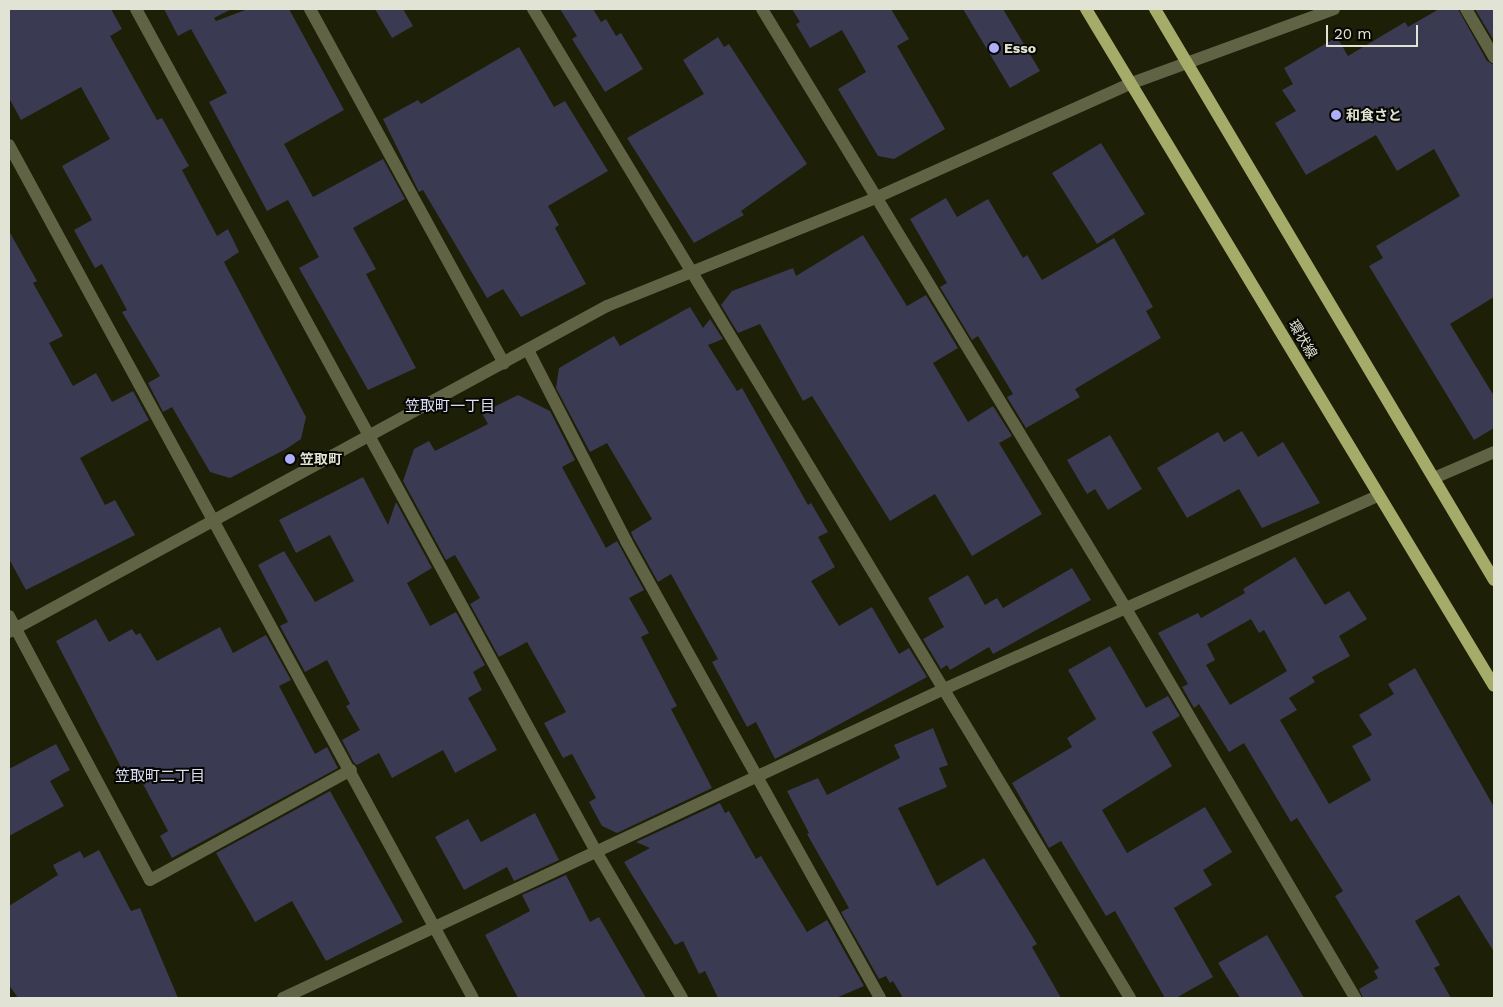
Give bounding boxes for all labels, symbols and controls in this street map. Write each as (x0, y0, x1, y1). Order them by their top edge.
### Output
scale bar (1328, 15, 1420, 47)
text: 20 m (1334, 25, 1372, 43)
place label: Esso (1004, 40, 1036, 56)
marker: Esso (988, 42, 1000, 54)
place label: 和食さと (1346, 107, 1402, 123)
marker: 和食さと (1330, 109, 1342, 121)
street label: 環状線 (1285, 317, 1321, 361)
district label: 笠取町一丁目 (405, 398, 495, 416)
place label: 笠取町 (300, 451, 342, 467)
marker: 笠取町 (284, 453, 296, 465)
district label: 笠取町二丁目 (115, 768, 205, 786)

